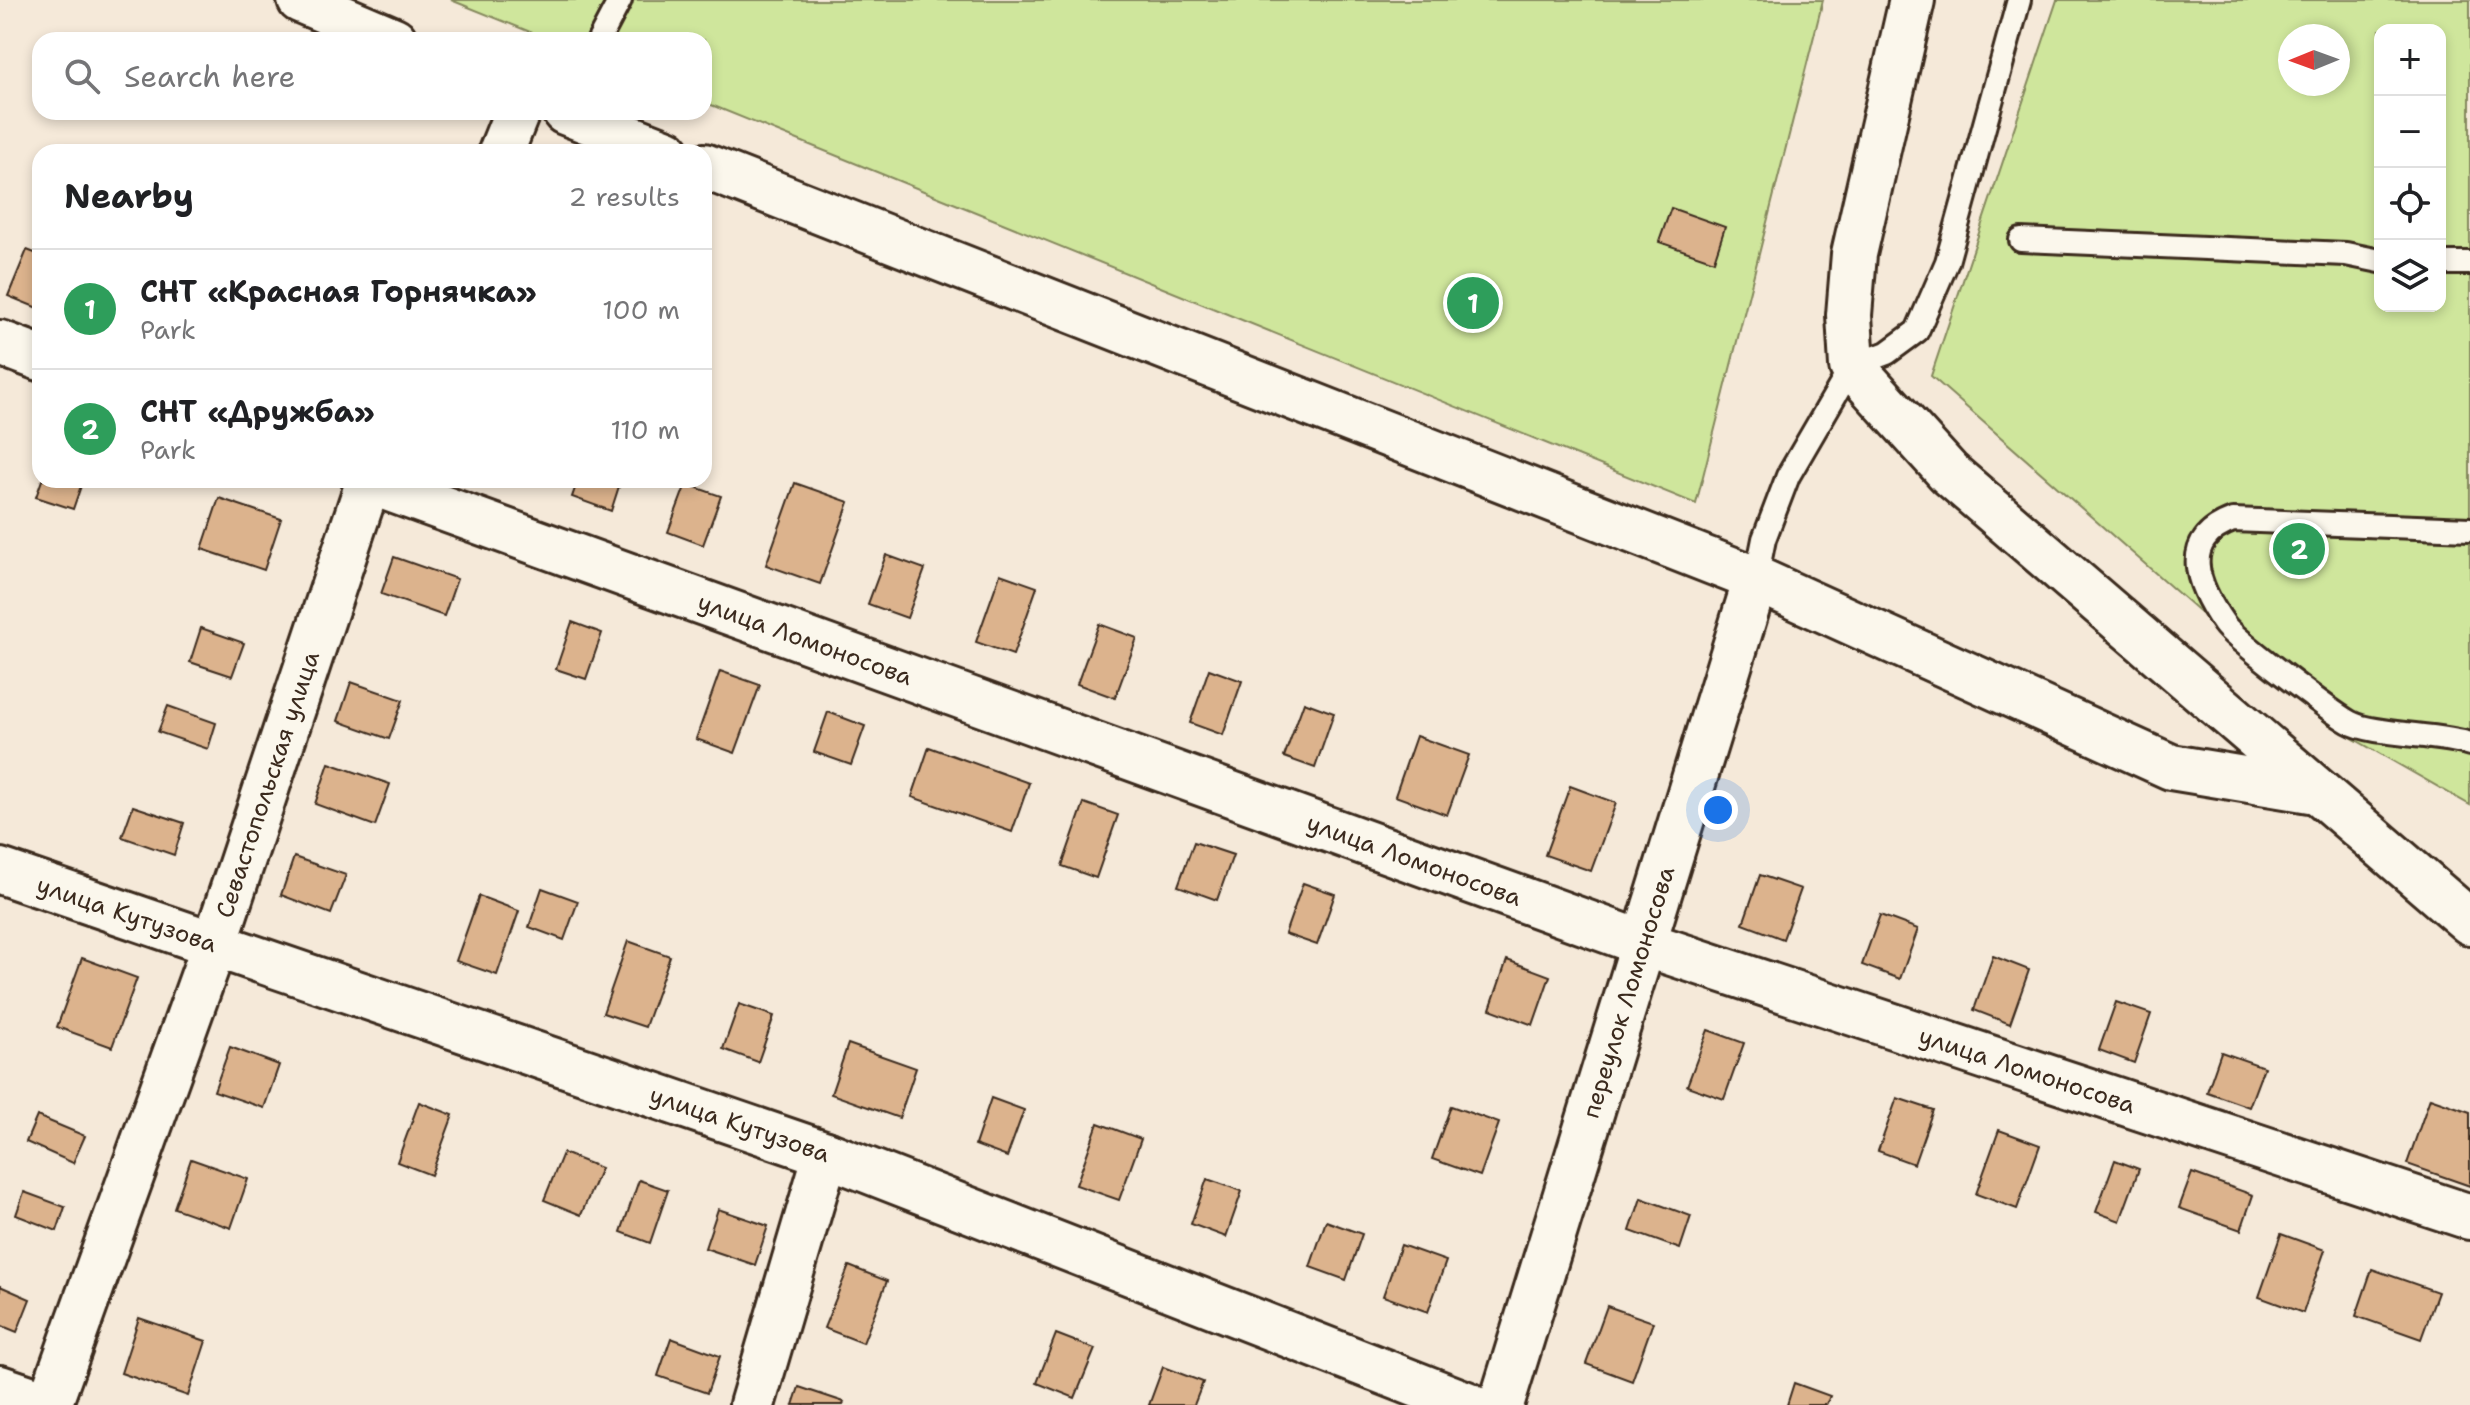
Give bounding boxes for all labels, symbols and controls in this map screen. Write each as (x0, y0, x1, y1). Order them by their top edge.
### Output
north arrow (2278, 24, 2350, 96)
map controls (2374, 24, 2446, 312)
button: + (2374, 24, 2446, 96)
search box (32, 32, 712, 120)
icon: search (60, 54, 104, 98)
text: Search here (124, 56, 295, 97)
button: − (2374, 96, 2446, 168)
button: locate (2374, 168, 2446, 240)
text: Nearby (64, 173, 194, 219)
text: 2 results (568, 179, 680, 214)
button: layers (2374, 240, 2446, 312)
text: СНТ «Красная Горнячка» (140, 271, 537, 312)
pin: 1 (1447, 273, 1499, 333)
text: 1 (84, 292, 96, 327)
text: 100 m (602, 292, 680, 327)
text: Park (140, 312, 196, 347)
text: СНТ «Дружба» (140, 391, 375, 432)
text: 2 (81, 412, 99, 447)
text: 110 m (610, 412, 680, 447)
text: Park (140, 432, 196, 467)
pin: 2 (2273, 519, 2325, 579)
street label: улица Ломоносова (693, 586, 917, 693)
street label: Севастопольская улица (208, 647, 327, 922)
your location (1698, 790, 1738, 830)
street label: улица Ломоносова (1302, 807, 1526, 914)
street label: переулок Ломоносова (1574, 862, 1682, 1122)
street label: улица Кутузова (32, 869, 221, 960)
street label: улица Ломоносова (1915, 1020, 2140, 1121)
street label: улица Кутузова (646, 1079, 834, 1170)

